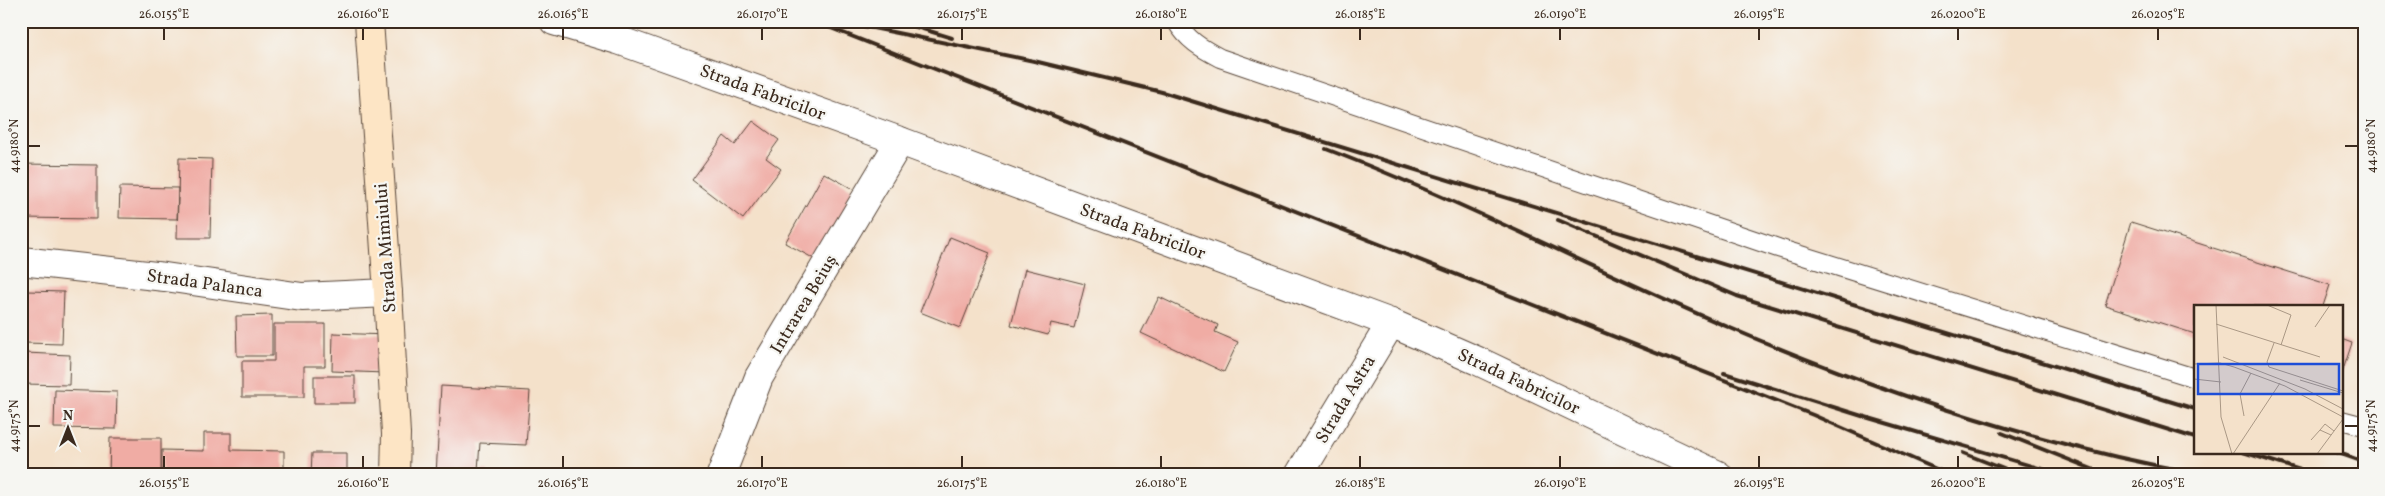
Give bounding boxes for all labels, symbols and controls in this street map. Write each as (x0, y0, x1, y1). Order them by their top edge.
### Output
text: 26.0155°E (139, 7, 189, 23)
text: 26.0160°E (337, 7, 389, 23)
text: 26.0165°E (538, 7, 588, 23)
text: 26.0170°E (736, 7, 788, 23)
text: 26.0175°E (937, 7, 987, 23)
text: 26.0180°E (1135, 7, 1187, 23)
text: 26.0185°E (1335, 7, 1385, 23)
text: 26.0190°E (1534, 7, 1586, 23)
text: 26.0195°E (1734, 7, 1784, 23)
text: 26.0200°E (1930, 7, 1986, 23)
text: 26.0205°E (2131, 7, 2185, 23)
street label: Strada Fabricilor (696, 59, 829, 128)
text: 44.9180°N (7, 119, 23, 173)
text: 44.9180°N (2364, 119, 2380, 173)
street label: Strada Mimiului (369, 182, 404, 314)
street label: Strada Fabricilor (1076, 198, 1209, 267)
street label: Intrarea Beiuș (765, 251, 844, 359)
street label: Strada Palanca (145, 264, 264, 305)
inset map (2194, 305, 2342, 454)
street label: Strada Fabricilor (1453, 343, 1584, 422)
street label: Strada Astra (1310, 351, 1382, 449)
text: 44.9175°N (7, 399, 23, 453)
text: 44.9175°N (2364, 399, 2380, 453)
north arrow (42, 404, 92, 454)
text: N (63, 407, 73, 426)
text: 26.0155°E (139, 476, 189, 492)
text: 26.0160°E (337, 476, 389, 492)
text: 26.0165°E (538, 476, 588, 492)
text: 26.0170°E (736, 476, 788, 492)
text: 26.0175°E (937, 476, 987, 492)
text: 26.0180°E (1135, 476, 1187, 492)
text: 26.0185°E (1335, 476, 1385, 492)
text: 26.0190°E (1534, 476, 1586, 492)
text: 26.0195°E (1734, 476, 1784, 492)
text: 26.0200°E (1930, 476, 1986, 492)
text: 26.0205°E (2131, 476, 2185, 492)

